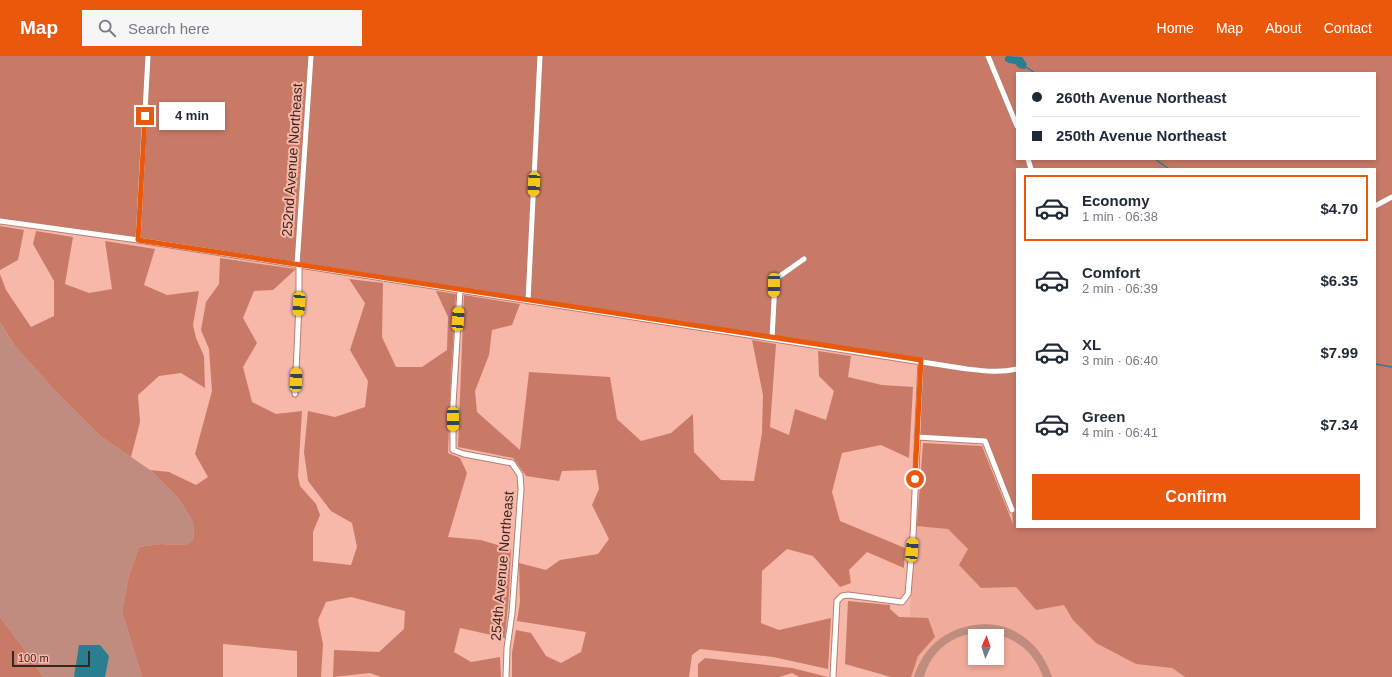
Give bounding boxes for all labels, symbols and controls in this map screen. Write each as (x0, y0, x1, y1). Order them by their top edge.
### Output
search box (82, 10, 362, 46)
text: Map (20, 17, 58, 38)
icon: search (96, 17, 118, 39)
text: Search here (128, 20, 210, 37)
text: Home (1157, 20, 1194, 36)
text: Map (1216, 20, 1243, 36)
text: About (1265, 20, 1302, 36)
text: Contact (1324, 20, 1372, 36)
street label: 252nd Avenue Northeast (279, 83, 305, 237)
text: 260th Avenue Northeast (1056, 89, 1227, 106)
callout: 4 min (159, 102, 225, 130)
route end (136, 107, 154, 125)
text: 4 min (175, 108, 209, 123)
text: 250th Avenue Northeast (1056, 127, 1227, 144)
car (527, 172, 541, 196)
icon: car (1034, 190, 1070, 226)
text: Economy (1082, 192, 1150, 209)
text: $4.70 (1320, 200, 1358, 217)
text: 1 min · 06:38 (1082, 209, 1158, 224)
icon: car (1034, 262, 1070, 298)
text: Comfort (1082, 264, 1140, 281)
text: $6.35 (1320, 272, 1358, 289)
car (768, 273, 780, 297)
text: 2 min · 06:39 (1082, 281, 1158, 296)
car (292, 292, 306, 316)
car (451, 307, 465, 331)
icon: car (1034, 334, 1070, 370)
text: XL (1082, 336, 1101, 353)
text: $7.99 (1320, 344, 1358, 361)
text: 3 min · 06:40 (1082, 353, 1158, 368)
car (290, 368, 302, 392)
icon: car (1034, 406, 1070, 442)
car (447, 407, 459, 431)
text: Green (1082, 408, 1125, 425)
text: $7.34 (1320, 416, 1358, 433)
text: 4 min · 06:41 (1082, 425, 1158, 440)
route start (906, 470, 924, 488)
button: Confirm (1032, 474, 1360, 520)
street label: 254th Avenue Northeast (487, 490, 517, 641)
car (905, 538, 919, 562)
north arrow (968, 629, 1004, 665)
map controls (968, 629, 1004, 665)
scale bar (12, 649, 90, 668)
text: 100 m (18, 652, 49, 664)

